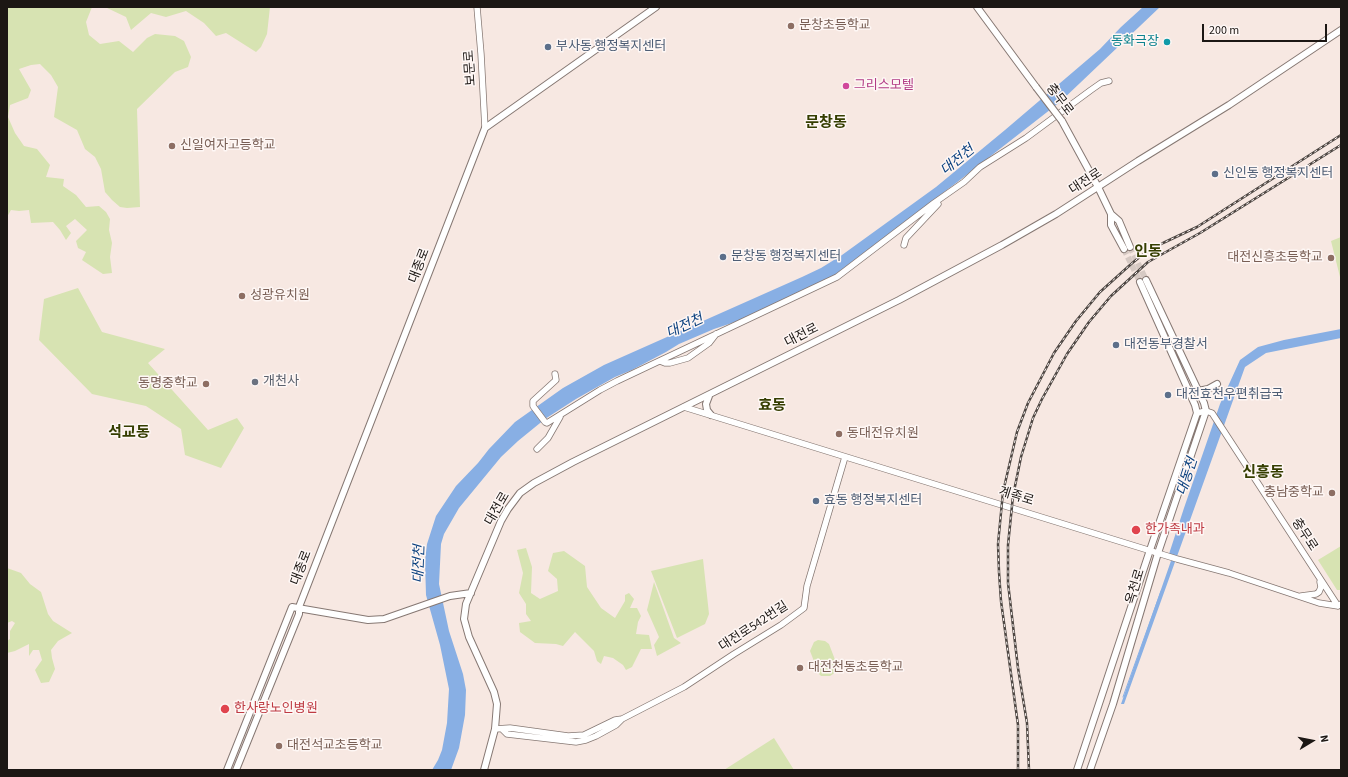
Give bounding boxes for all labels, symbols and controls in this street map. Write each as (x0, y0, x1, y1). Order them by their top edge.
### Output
scale bar (1204, 16, 1329, 42)
place label: 문창초등학교 (799, 18, 871, 34)
marker: 문창초등학교 (786, 21, 796, 31)
text: 200 m (1209, 22, 1239, 39)
place label: 동화극장 (1111, 34, 1159, 50)
marker: 동화극장 (1162, 37, 1172, 47)
place label: 부사동 행정복지센터 (556, 39, 666, 55)
marker: 부사동 행정복지센터 (543, 42, 553, 52)
street label: 보문로 (462, 50, 480, 86)
place label: 그리스모텔 (854, 78, 914, 94)
marker: 그리스모텔 (841, 81, 851, 91)
street label: 충무로 (1042, 81, 1076, 119)
district label: 문창동 (805, 115, 847, 133)
place label: 신일여자고등학교 (180, 138, 276, 154)
marker: 신일여자고등학교 (167, 141, 177, 151)
water label: 대전천 (938, 142, 978, 180)
street label: 대전로 (1067, 166, 1105, 198)
place label: 신인동 행정복지센터 (1223, 166, 1333, 182)
marker: 신인동 행정복지센터 (1210, 169, 1220, 179)
district label: 인동 (1134, 244, 1162, 262)
street label: 대종로 (406, 246, 434, 286)
place label: 문창동 행정복지센터 (731, 249, 841, 265)
place label: 대전신흥초등학교 (1227, 250, 1323, 266)
marker: 문창동 행정복지센터 (718, 252, 728, 262)
marker: 대전신흥초등학교 (1326, 253, 1336, 263)
place label: 성광유치원 (250, 288, 310, 304)
marker: 성광유치원 (237, 291, 247, 301)
water label: 대전천 (664, 311, 706, 343)
street label: 대전로 (782, 321, 822, 351)
place label: 대전동부경찰서 (1124, 337, 1208, 353)
marker: 대전동부경찰서 (1111, 340, 1121, 350)
place label: 개천사 (263, 374, 299, 390)
place label: 동명중학교 (138, 376, 198, 392)
marker: 개천사 (250, 377, 260, 387)
marker: 동명중학교 (201, 379, 211, 389)
place label: 대전효천우편취급국 (1176, 387, 1284, 403)
marker: 대전효천우편취급국 (1163, 390, 1173, 400)
district label: 효동 (758, 398, 786, 416)
district label: 석교동 (108, 425, 150, 443)
place label: 동대전유치원 (847, 426, 919, 442)
marker: 동대전유치원 (834, 429, 844, 439)
water label: 대동천 (1174, 456, 1202, 498)
district label: 신흥동 (1242, 465, 1284, 483)
street label: 계족로 (997, 484, 1035, 510)
place label: 충남중학교 (1264, 485, 1324, 501)
marker: 충남중학교 (1327, 488, 1337, 498)
street label: 대전로 (482, 490, 514, 528)
place label: 효동 행정복지센터 (824, 493, 922, 509)
marker: 효동 행정복지센터 (811, 496, 821, 506)
street label: 충무로 (1288, 516, 1320, 554)
place label: 한가족내과 (1145, 522, 1205, 538)
marker: 한가족내과 (1130, 524, 1142, 536)
water label: 대전천 (411, 544, 429, 584)
street label: 대종로 (288, 548, 316, 588)
street label: 옥천로 (1123, 568, 1149, 606)
street label: 대전로542번길 (717, 599, 791, 655)
place label: 대전천동초등학교 (808, 660, 904, 676)
marker: 대전천동초등학교 (795, 663, 805, 673)
place label: 한사랑노인병원 (234, 701, 318, 717)
marker: 한사랑노인병원 (219, 703, 231, 715)
north arrow (1292, 721, 1332, 761)
text: N (1316, 734, 1332, 744)
place label: 대전석교초등학교 (287, 738, 383, 754)
marker: 대전석교초등학교 (274, 741, 284, 751)

